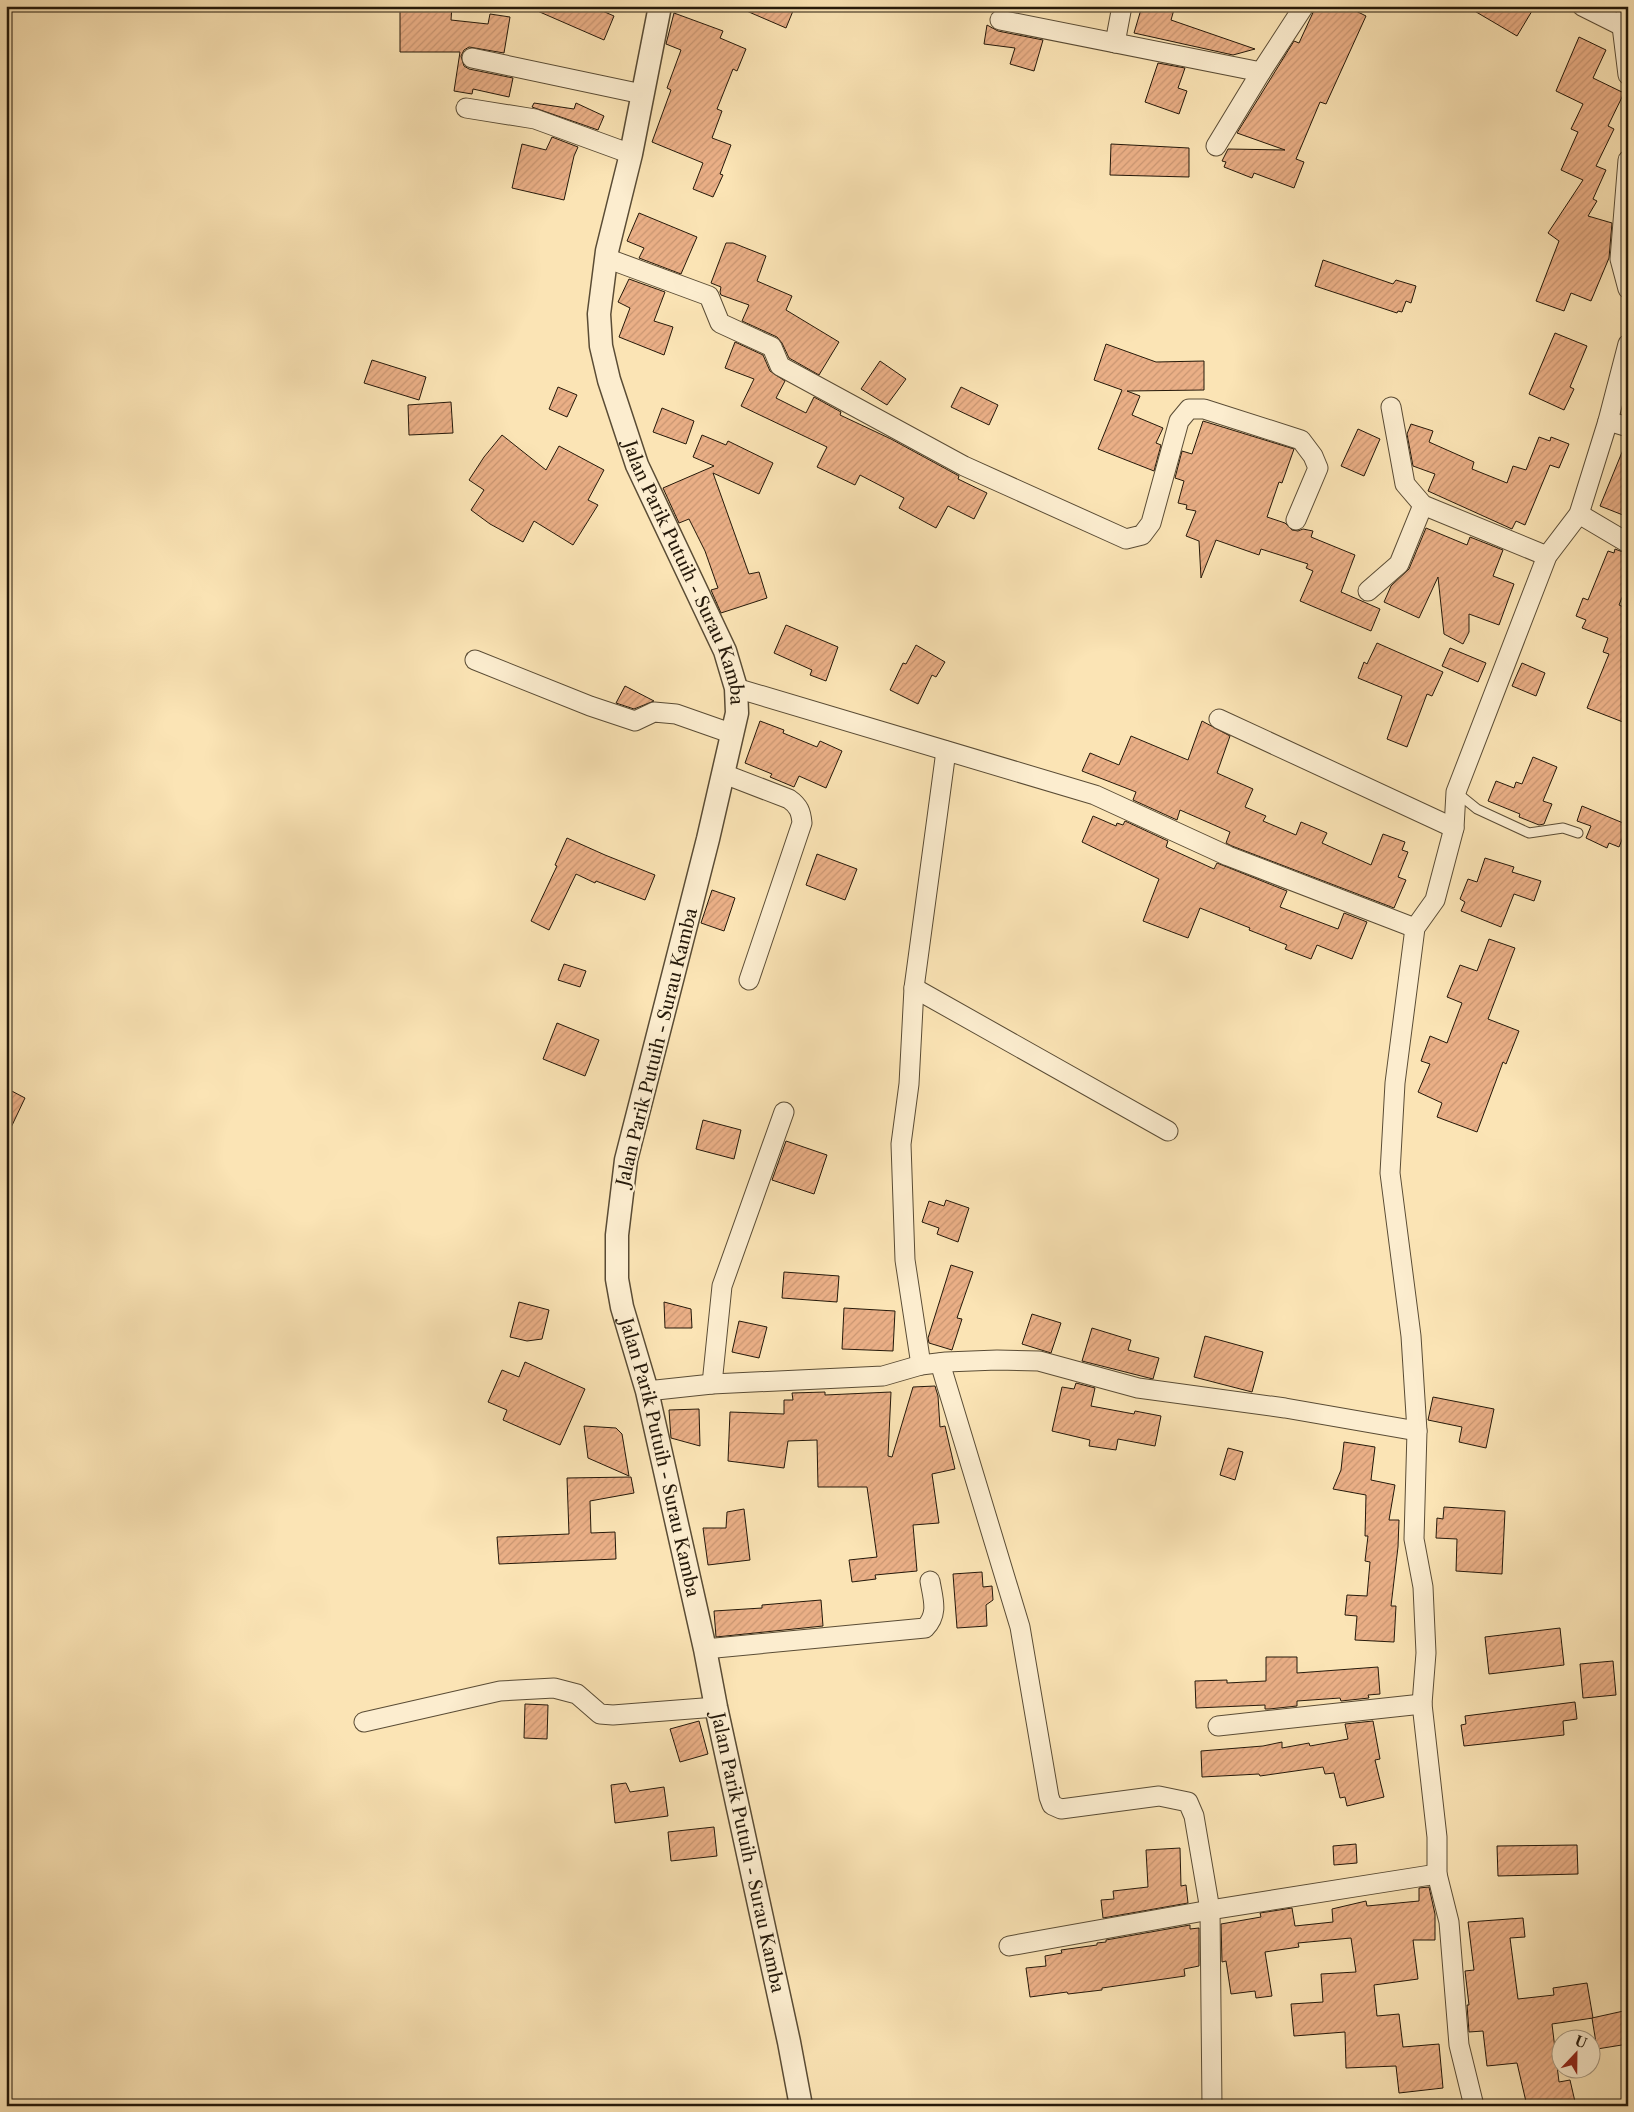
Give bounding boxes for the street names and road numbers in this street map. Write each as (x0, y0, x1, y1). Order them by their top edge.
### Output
street label: Jalan Parik Putuih - Surau Kamba (618, 435, 748, 706)
street label: Jalan Parik Putuih - Surau Kamba (611, 905, 702, 1191)
street label: Jalan Parik Putuih - Surau Kamba (614, 1313, 704, 1600)
street label: Jalan Parik Putuih - Surau Kamba (706, 1708, 789, 1995)

